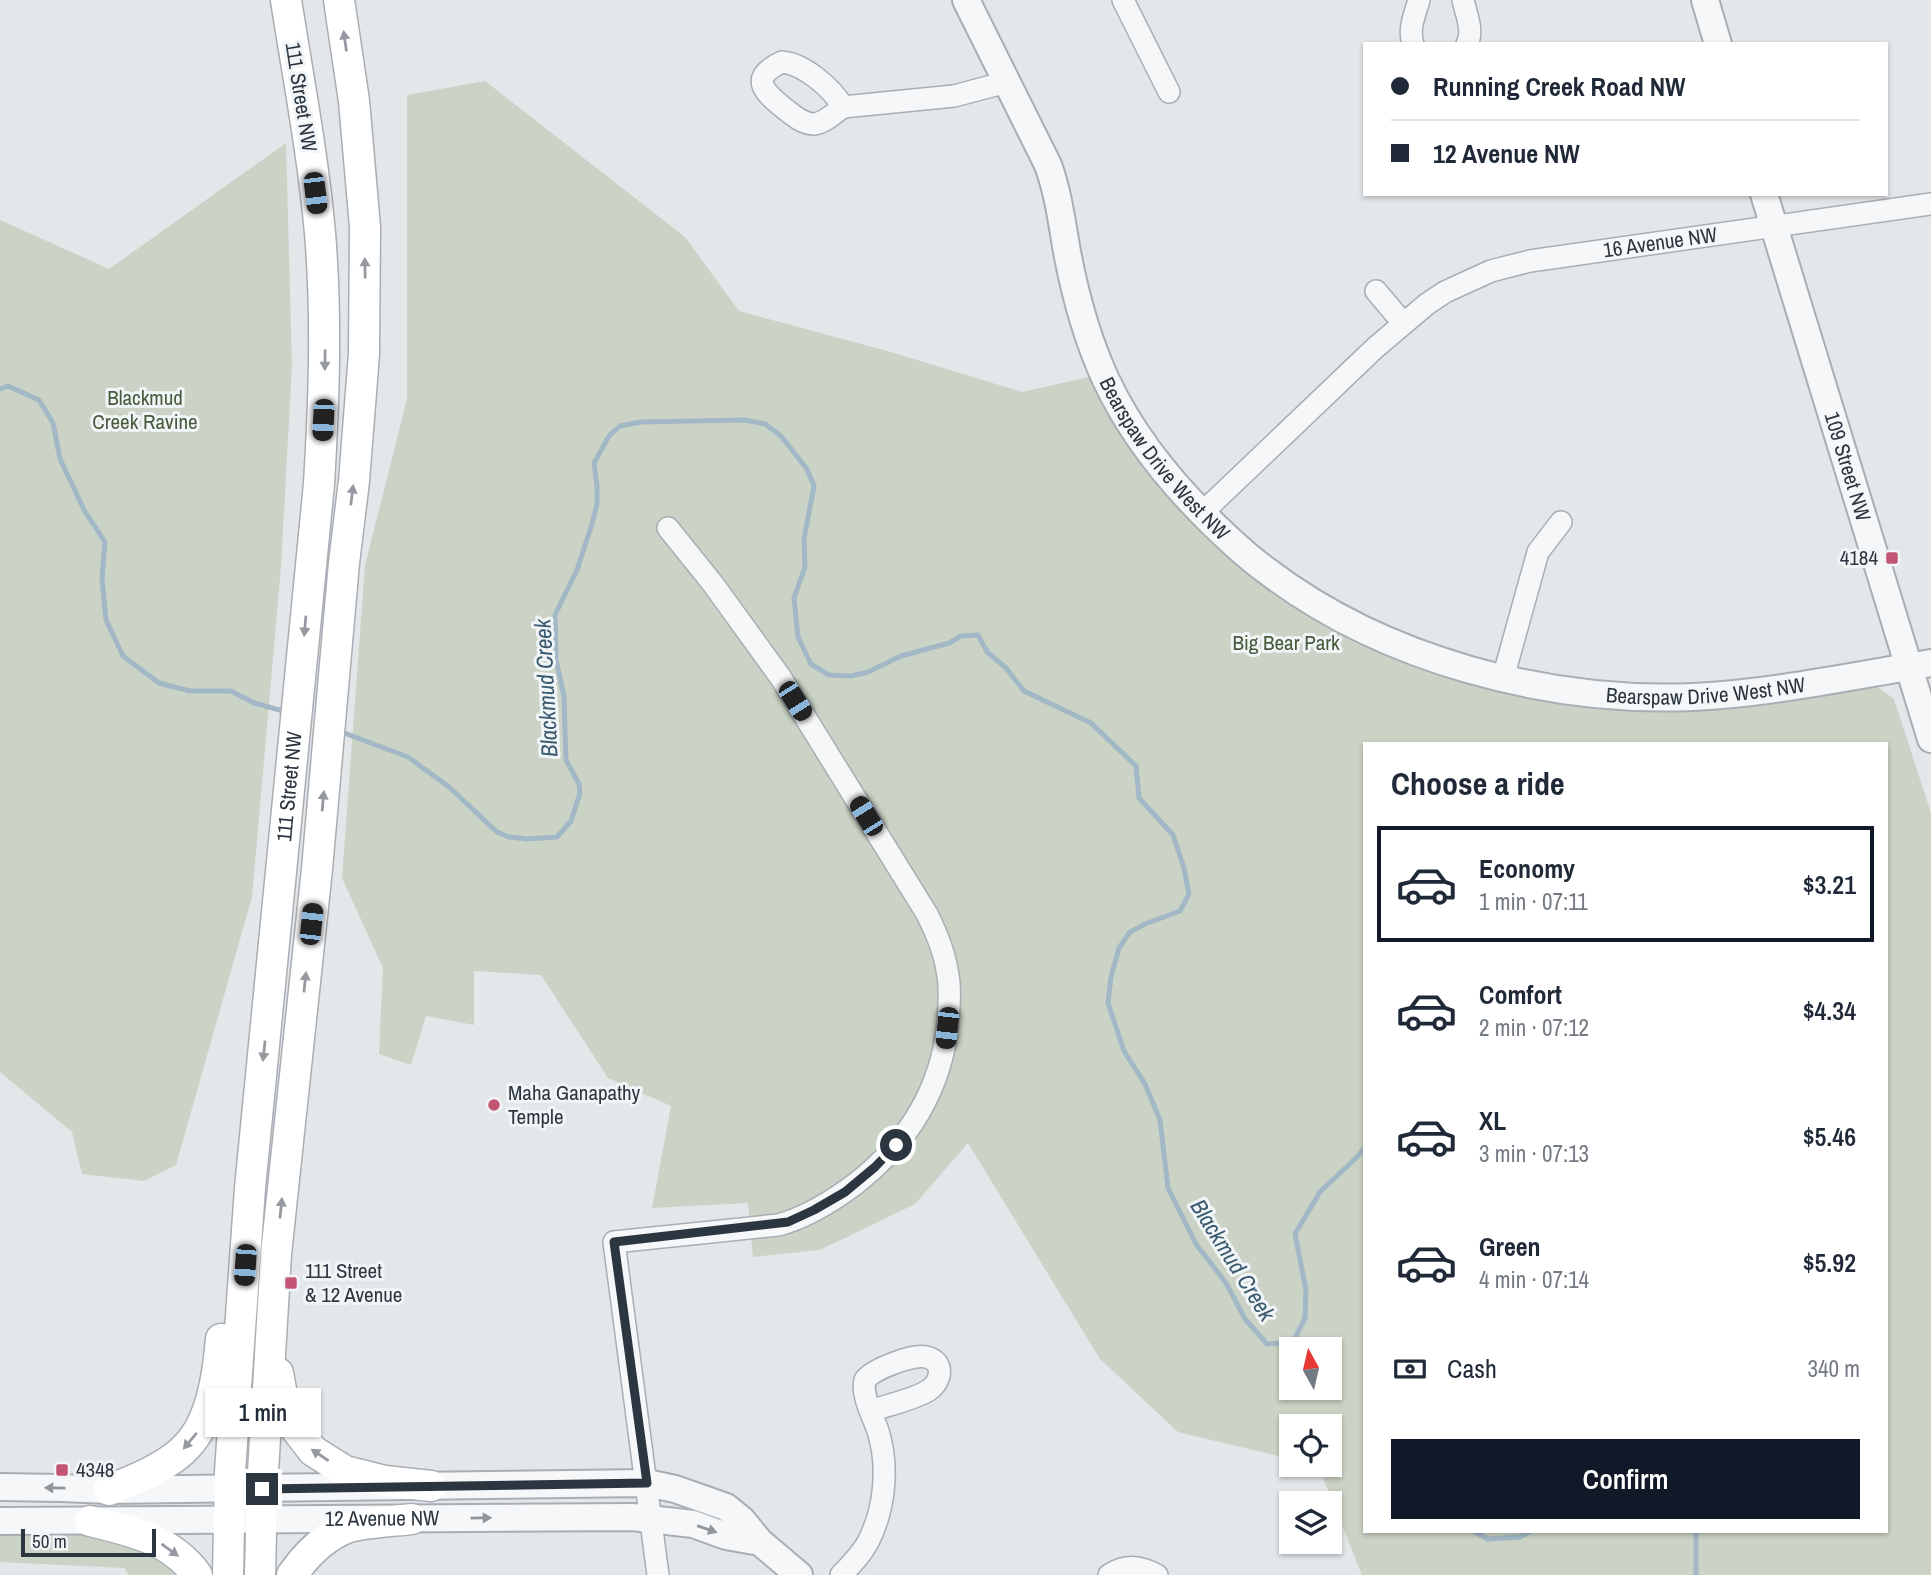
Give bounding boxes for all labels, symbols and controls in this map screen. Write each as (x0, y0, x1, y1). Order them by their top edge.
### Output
one-way arrow (339, 30, 350, 52)
street label: 111 Street NW (279, 40, 325, 154)
text: Running Creek Road NW (1433, 69, 1685, 104)
text: 12 Avenue NW (1433, 136, 1580, 171)
car (303, 171, 328, 215)
street label: 16 Avenue NW (1601, 219, 1719, 264)
one-way arrow (359, 257, 371, 279)
one-way arrow (319, 349, 330, 371)
street label: Bearspaw Drive West NW (1093, 372, 1237, 547)
park label: Blackmud Creek Ravine (92, 383, 198, 436)
car (312, 398, 335, 442)
street label: 109 Street NW (1818, 408, 1879, 525)
one-way arrow (347, 484, 358, 506)
place label: 4184 (1840, 543, 1878, 572)
marker: 4184 (1884, 550, 1900, 566)
one-way arrow (299, 615, 310, 637)
water label: Blackmud Creek (526, 617, 565, 758)
park label: Big Bear Park (1232, 628, 1340, 657)
street label: Bearspaw Drive West NW (1605, 670, 1808, 712)
car (775, 678, 816, 724)
street label: 111 Street NW (269, 729, 309, 843)
text: Choose a ride (1391, 762, 1565, 805)
one-way arrow (318, 790, 329, 812)
car (846, 793, 887, 839)
text: Economy (1479, 851, 1575, 886)
icon: car (1395, 853, 1458, 916)
text: $3.21 (1803, 867, 1856, 902)
text: 1 min · 07:11 (1479, 886, 1588, 917)
car (299, 902, 324, 946)
one-way arrow (300, 971, 311, 993)
text: Comfort (1479, 977, 1562, 1012)
icon: car (1395, 979, 1458, 1042)
text: $4.34 (1803, 993, 1856, 1028)
car (935, 1006, 960, 1050)
text: 2 min · 07:12 (1479, 1012, 1589, 1043)
one-way arrow (258, 1041, 269, 1063)
place label: Maha Ganapathy Temple (508, 1078, 641, 1131)
marker: Maha Ganapathy Temple (486, 1097, 502, 1113)
text: XL (1479, 1103, 1506, 1138)
icon: car (1395, 1105, 1458, 1168)
text: $5.46 (1803, 1119, 1856, 1154)
route start (880, 1129, 912, 1161)
text: 3 min · 07:13 (1479, 1138, 1589, 1169)
water label: Blackmud Creek (1184, 1193, 1284, 1328)
one-way arrow (276, 1197, 287, 1219)
text: Green (1479, 1229, 1541, 1264)
icon: car (1395, 1231, 1458, 1294)
car (234, 1243, 257, 1287)
text: $5.92 (1803, 1245, 1856, 1280)
place label: 111 Street & 12 Avenue (305, 1256, 402, 1309)
text: 4 min · 07:14 (1479, 1264, 1589, 1295)
marker: 111 Street & 12 Avenue (283, 1275, 299, 1291)
north arrow (1279, 1337, 1342, 1400)
map controls (1279, 1337, 1342, 1554)
icon: cash (1391, 1350, 1429, 1388)
text: Cash (1447, 1351, 1497, 1386)
text: 340 m (1808, 1353, 1860, 1384)
callout: 1 min (204, 1388, 320, 1436)
text: 1 min (239, 1397, 287, 1428)
button: locate (1279, 1414, 1342, 1477)
one-way arrow (182, 1432, 197, 1450)
button: Confirm (1391, 1439, 1860, 1519)
one-way arrow (311, 1448, 329, 1462)
place label: 4348 (76, 1455, 114, 1484)
marker: 4348 (54, 1462, 70, 1478)
route end (246, 1473, 278, 1505)
one-way arrow (43, 1482, 65, 1494)
button: layers (1279, 1491, 1342, 1554)
street label: 12 Avenue NW (325, 1503, 440, 1533)
one-way arrow (470, 1513, 492, 1524)
one-way arrow (696, 1524, 717, 1535)
scale bar (21, 1526, 156, 1558)
text: 50 m (32, 1528, 67, 1554)
one-way arrow (161, 1543, 179, 1557)

